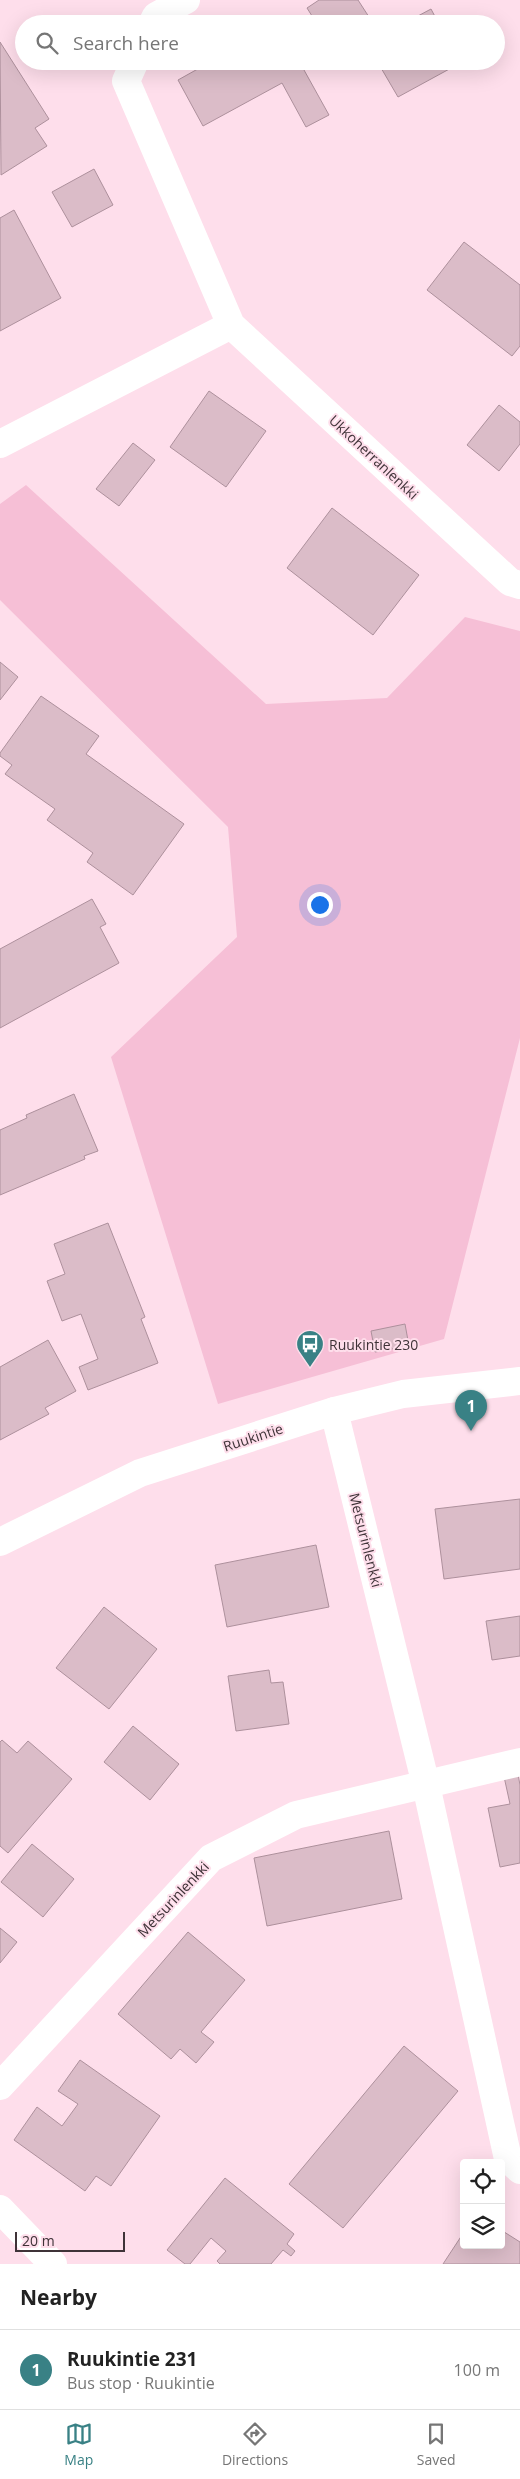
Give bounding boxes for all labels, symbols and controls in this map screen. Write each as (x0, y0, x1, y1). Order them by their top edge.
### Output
search box (15, 15, 505, 70)
icon: search (33, 29, 61, 57)
text: Search here (73, 30, 179, 56)
street label: Ukkoherranlenkki (325, 411, 423, 503)
your location (307, 892, 333, 918)
bus stop icon: Ruukintie 230 (295, 1329, 325, 1368)
place label: Ruukintie 230 (329, 1335, 418, 1354)
pin: 1 (455, 1390, 487, 1431)
street label: Ruukintie (221, 1418, 285, 1456)
street label: Metsurinlenkki (345, 1491, 387, 1589)
street label: Metsurinlenkki (133, 1857, 213, 1941)
map controls (460, 2159, 505, 2249)
button: locate (460, 2159, 505, 2204)
button: layers (460, 2204, 505, 2249)
scale bar (15, 2229, 125, 2252)
text: 20 m (22, 2231, 55, 2250)
text: Nearby (20, 2283, 97, 2311)
text: Ruukintie 231 (67, 2346, 197, 2372)
text: 1 (31, 2359, 41, 2381)
text: 100 m (454, 2359, 500, 2381)
text: Bus stop · Ruukintie (67, 2372, 215, 2394)
tab: Map (64, 2420, 93, 2469)
tab: Directions (222, 2420, 288, 2469)
tab: Saved (417, 2420, 456, 2469)

